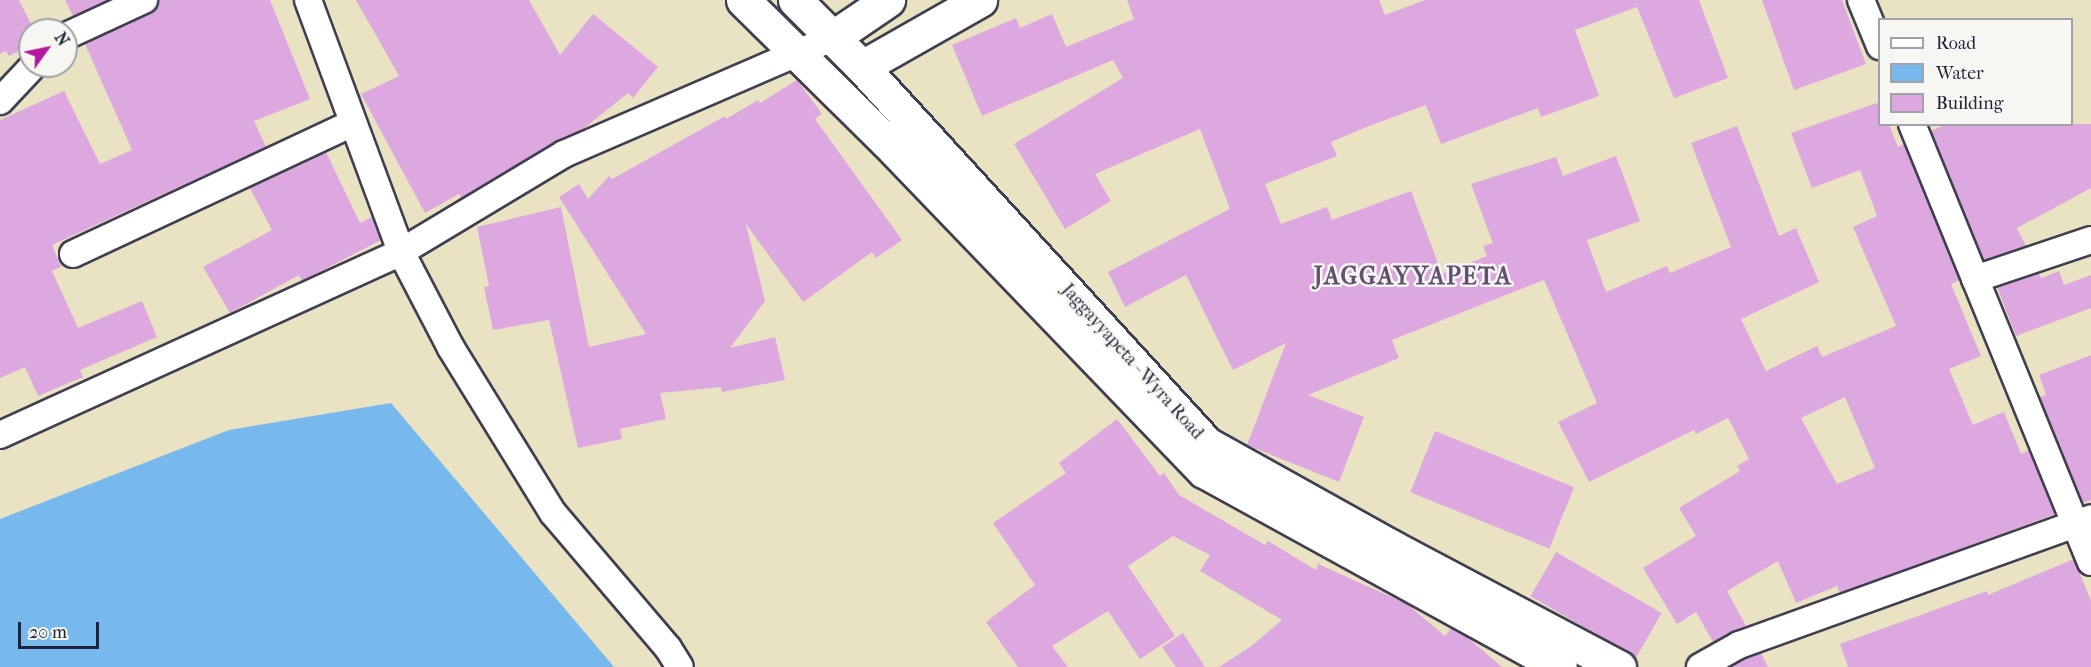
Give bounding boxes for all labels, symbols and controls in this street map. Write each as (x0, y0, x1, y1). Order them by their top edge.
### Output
north arrow (18, 18, 78, 78)
legend (1878, 18, 2073, 126)
text: N (51, 29, 73, 49)
text: Road (1936, 33, 1976, 54)
text: Water (1936, 63, 1984, 84)
text: Building (1936, 93, 2003, 114)
district label: JAGGAYYAPETA (1314, 263, 1512, 291)
street label: Jaggayyapeta - Wyra Road (1056, 280, 1208, 444)
scale bar (21, 610, 102, 648)
text: 20 m (29, 622, 67, 643)

